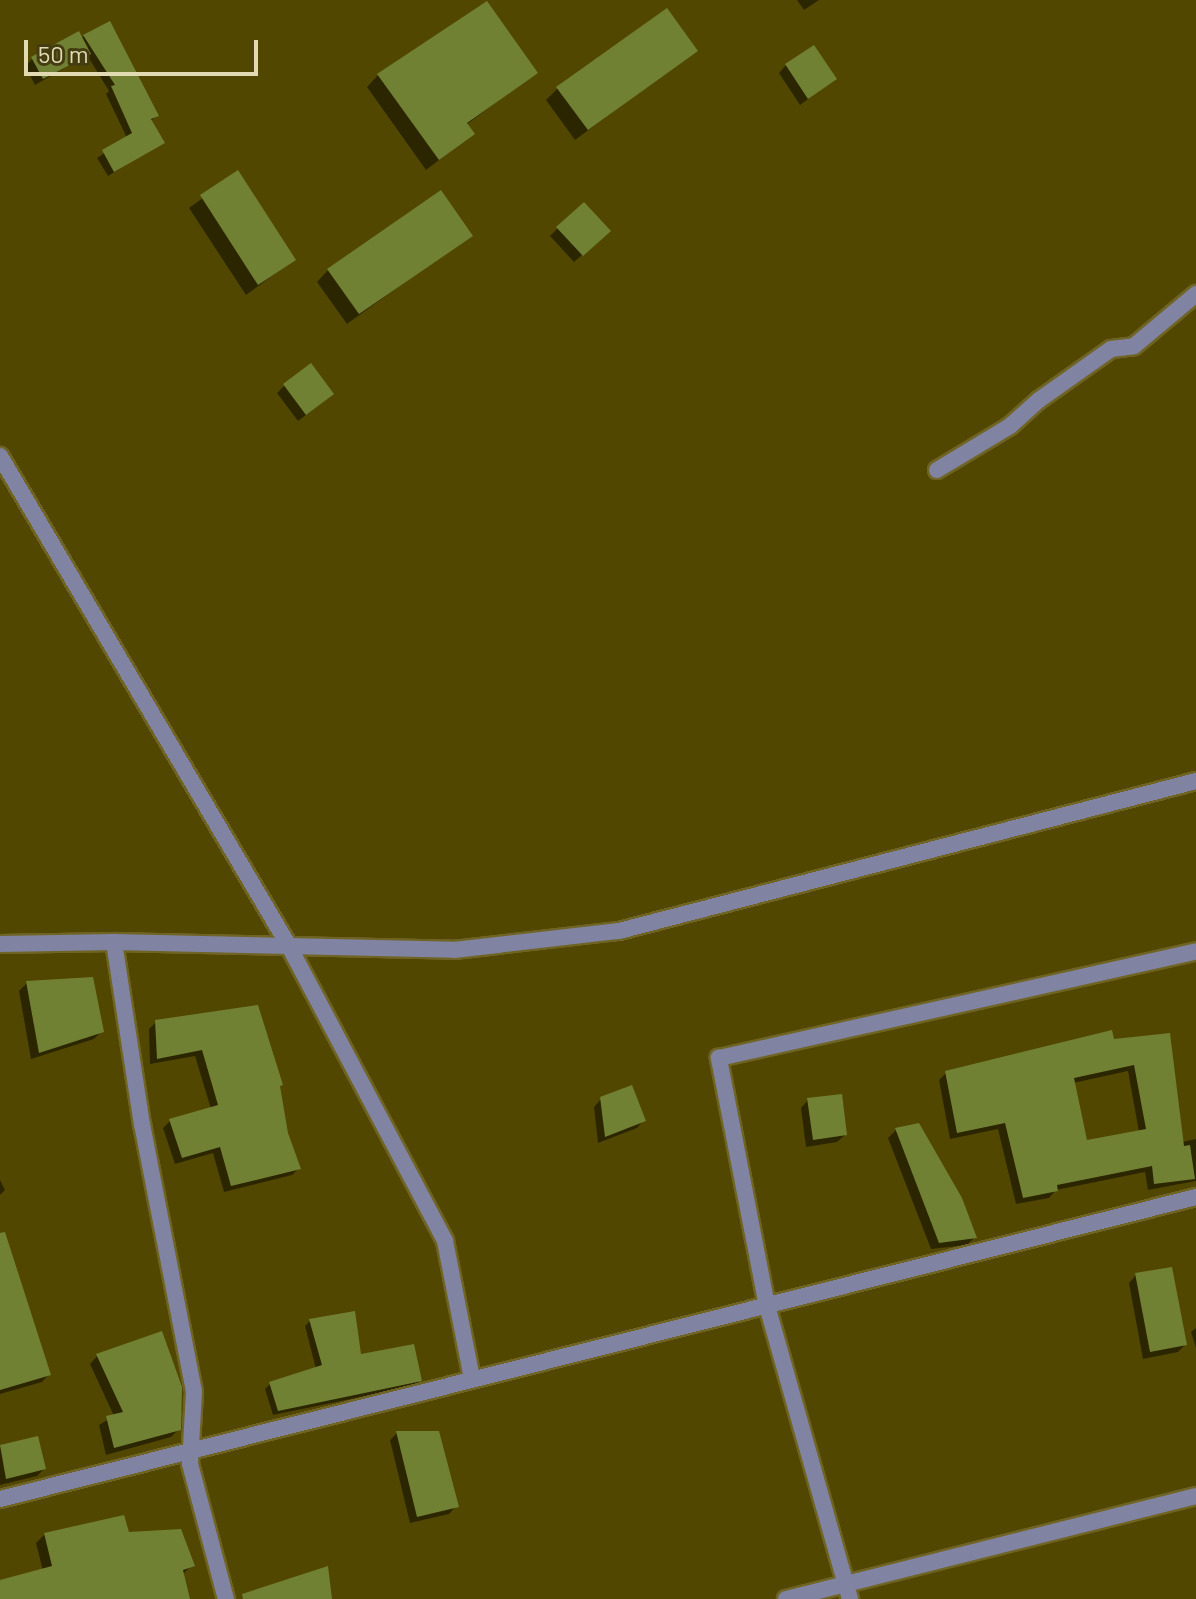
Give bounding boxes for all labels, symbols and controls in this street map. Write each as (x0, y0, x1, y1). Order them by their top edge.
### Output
scale bar (28, 24, 262, 74)
text: 50 m (38, 39, 89, 68)

